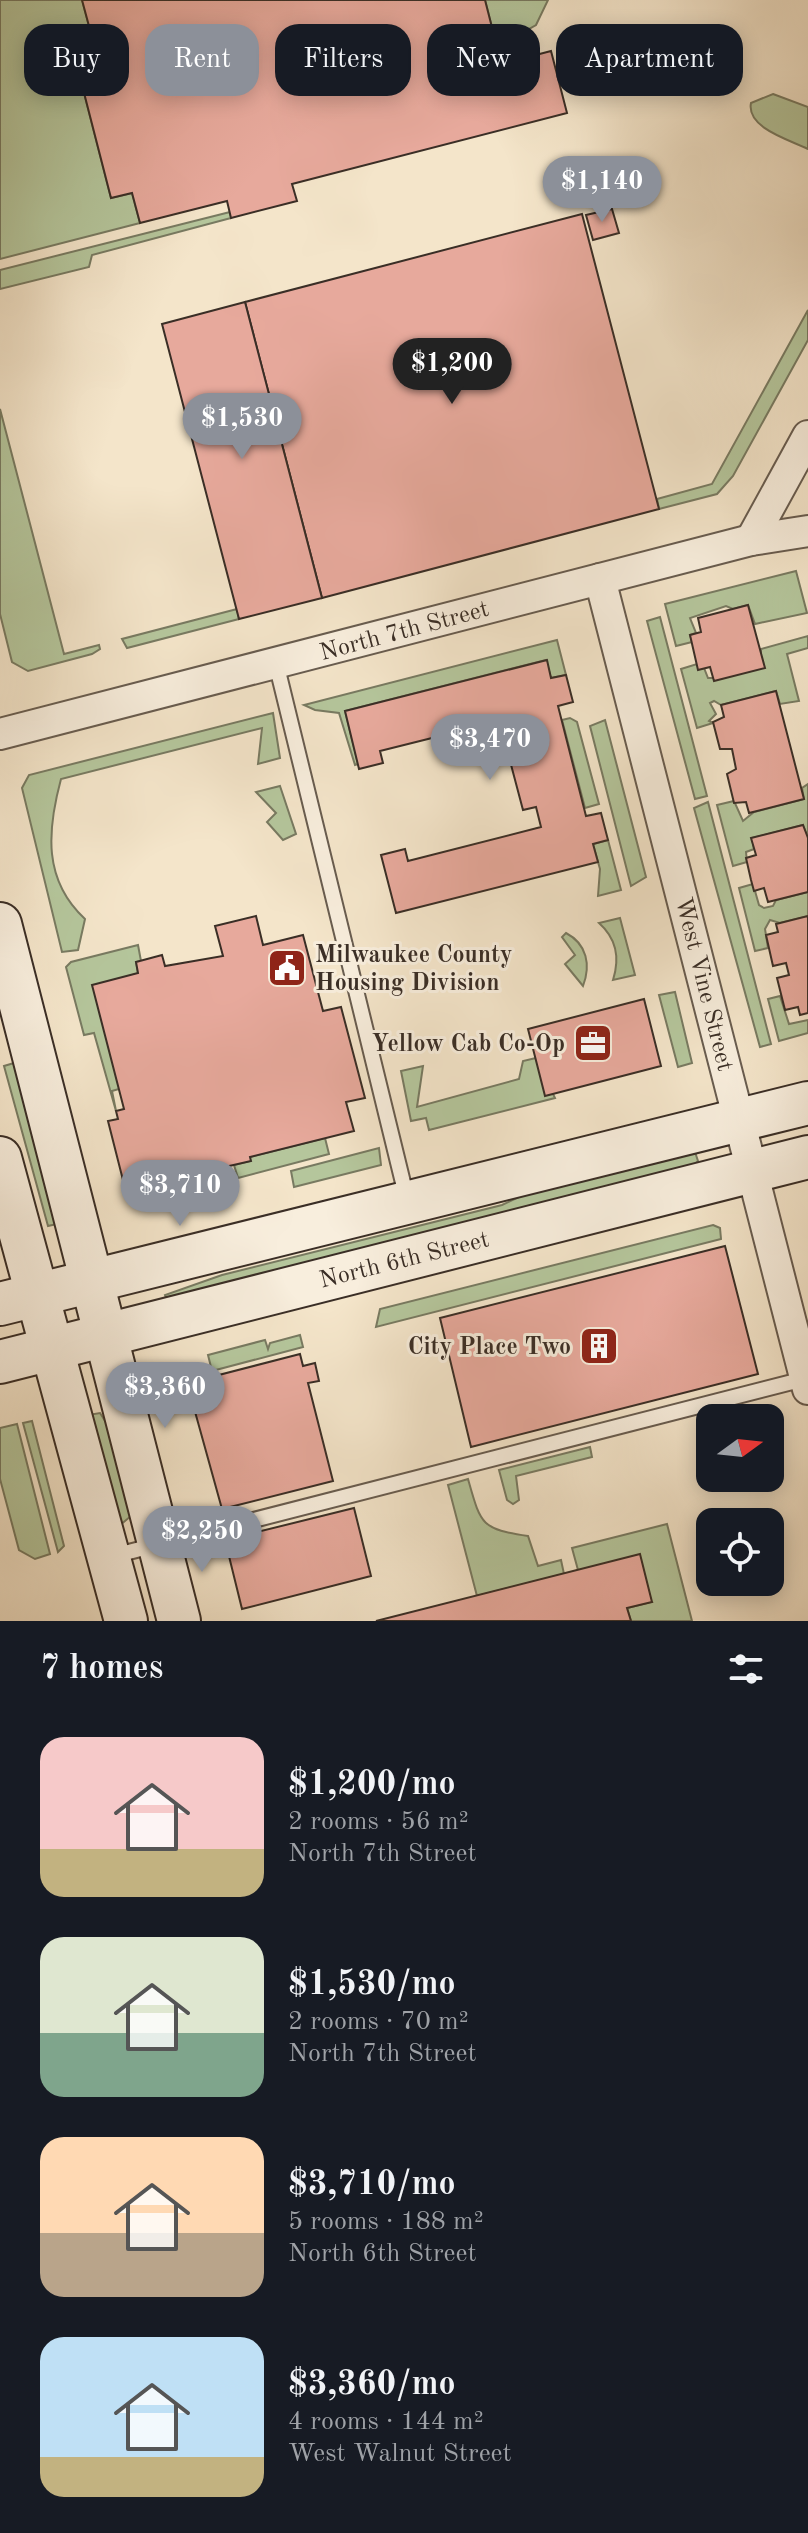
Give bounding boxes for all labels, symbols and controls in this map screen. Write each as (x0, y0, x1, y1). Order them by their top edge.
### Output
chip: Buy (24, 24, 129, 96)
chip: Rent (145, 24, 259, 96)
chip: Filters (275, 24, 411, 96)
chip: New (427, 24, 540, 96)
chip: Apartment (556, 24, 743, 96)
pin: $1,140 (537, 156, 667, 224)
text: $1,140 (561, 169, 643, 195)
pin: $1,200 (387, 338, 517, 406)
text: $1,200 (411, 351, 493, 377)
pin: $1,530 (177, 393, 307, 461)
text: $1,530 (201, 406, 283, 432)
street label: North 7th Street (317, 598, 492, 666)
pin: $3,470 (425, 714, 555, 782)
text: $3,470 (449, 727, 531, 753)
street label: West Vine Street (670, 895, 736, 1074)
place label: Milwaukee County Housing Division (315, 944, 512, 996)
public building icon: Milwaukee County Housing Division (266, 947, 308, 989)
office icon: Yellow Cab Co-Op (572, 1022, 614, 1064)
place label: Yellow Cab Co-Op (372, 1033, 565, 1057)
pin: $3,710 (115, 1160, 245, 1228)
text: $3,710 (139, 1173, 221, 1199)
street label: North 6th Street (317, 1228, 492, 1294)
building icon: City Place Two (578, 1325, 620, 1367)
place label: City Place Two (408, 1336, 571, 1360)
pin: $3,360 (100, 1362, 230, 1430)
text: $3,360 (124, 1375, 206, 1401)
north arrow (696, 1404, 784, 1492)
map controls (696, 1404, 784, 1596)
pin: $2,250 (137, 1506, 267, 1574)
button: locate (696, 1508, 784, 1596)
text: $2,250 (161, 1519, 243, 1545)
icon: filters (724, 1647, 768, 1691)
text: 7 homes (40, 1652, 163, 1686)
text: $1,200/mo (288, 1768, 456, 1802)
icon: home (104, 1769, 200, 1865)
text: 2 rooms · 56 m² (288, 1809, 469, 1835)
text: North 7th Street (288, 1841, 477, 1867)
text: $1,530/mo (288, 1968, 456, 2002)
icon: home (104, 1969, 200, 2065)
text: 2 rooms · 70 m² (288, 2009, 469, 2035)
text: North 7th Street (288, 2041, 477, 2067)
text: $3,710/mo (288, 2168, 456, 2202)
icon: home (104, 2169, 200, 2265)
text: 5 rooms · 188 m² (288, 2209, 484, 2235)
text: North 6th Street (288, 2241, 477, 2267)
text: $3,360/mo (288, 2368, 456, 2402)
icon: home (104, 2369, 200, 2465)
text: 4 rooms · 144 m² (288, 2409, 484, 2435)
text: West Walnut Street (288, 2441, 512, 2467)

